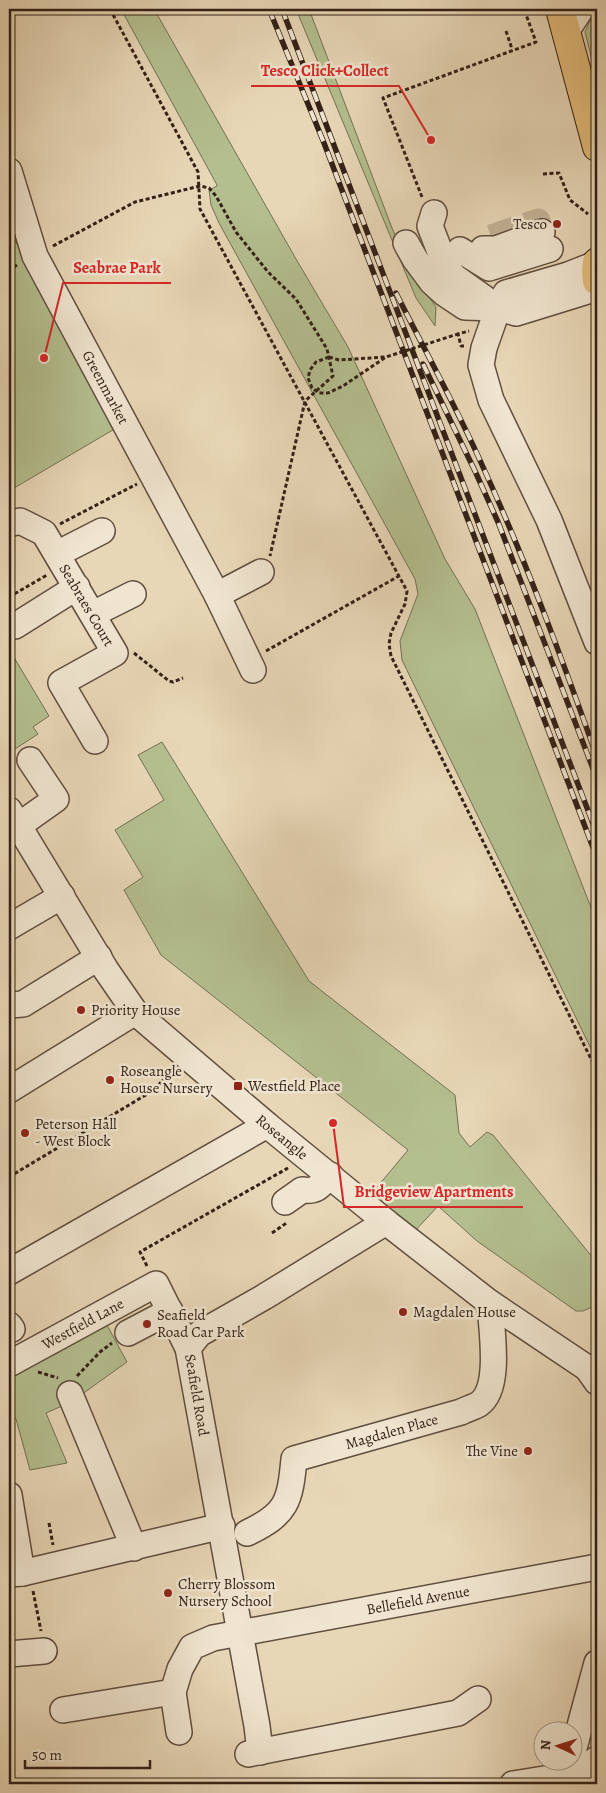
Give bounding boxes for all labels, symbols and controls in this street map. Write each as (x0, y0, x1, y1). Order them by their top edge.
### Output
callout: Tesco Click+Collect (251, 55, 399, 86)
text: Tesco Click+Collect (261, 60, 390, 82)
place label: Tesco (513, 214, 547, 234)
marker: Tesco (551, 218, 563, 230)
callout: Seabrae Park (63, 252, 171, 283)
text: Seabrae Park (73, 257, 161, 279)
street label: Greenmarket (78, 347, 134, 428)
street label: Seabraes Court (54, 560, 119, 650)
place label: Priority House (91, 1000, 181, 1020)
marker: Priority House (75, 1004, 87, 1016)
place label: Roseangle House Nursery (120, 1061, 213, 1098)
marker: Roseangle House Nursery (104, 1074, 116, 1086)
place label: Westfield Place (247, 1076, 341, 1096)
marker: Westfield Place (232, 1080, 244, 1092)
street label: Roseangle (251, 1110, 312, 1165)
place label: Peterson Hall - West Block (35, 1114, 117, 1151)
marker: Peterson Hall - West Block (19, 1127, 31, 1139)
callout: Bridgeview Apartments (344, 1176, 523, 1207)
text: Bridgeview Apartments (355, 1181, 513, 1203)
street label: Westfield Lane (37, 1293, 128, 1355)
place label: Magdalen House (413, 1302, 516, 1322)
place label: Seafield Road Car Park (157, 1305, 245, 1342)
marker: Magdalen House (397, 1306, 409, 1318)
marker: Seafield Road Car Park (141, 1318, 153, 1330)
street label: Seafield Road (180, 1352, 214, 1438)
street label: Magdalen Place (343, 1409, 441, 1454)
place label: The Vine (466, 1441, 518, 1461)
marker: The Vine (522, 1445, 534, 1457)
place label: Cherry Blossom Nursery School (178, 1574, 276, 1611)
street label: Bellefield Avenue (365, 1581, 472, 1619)
marker: Cherry Blossom Nursery School (162, 1587, 174, 1599)
north arrow (534, 1720, 584, 1770)
scale bar (25, 1738, 150, 1770)
text: N (536, 1739, 555, 1751)
text: 50 m (32, 1745, 62, 1765)

